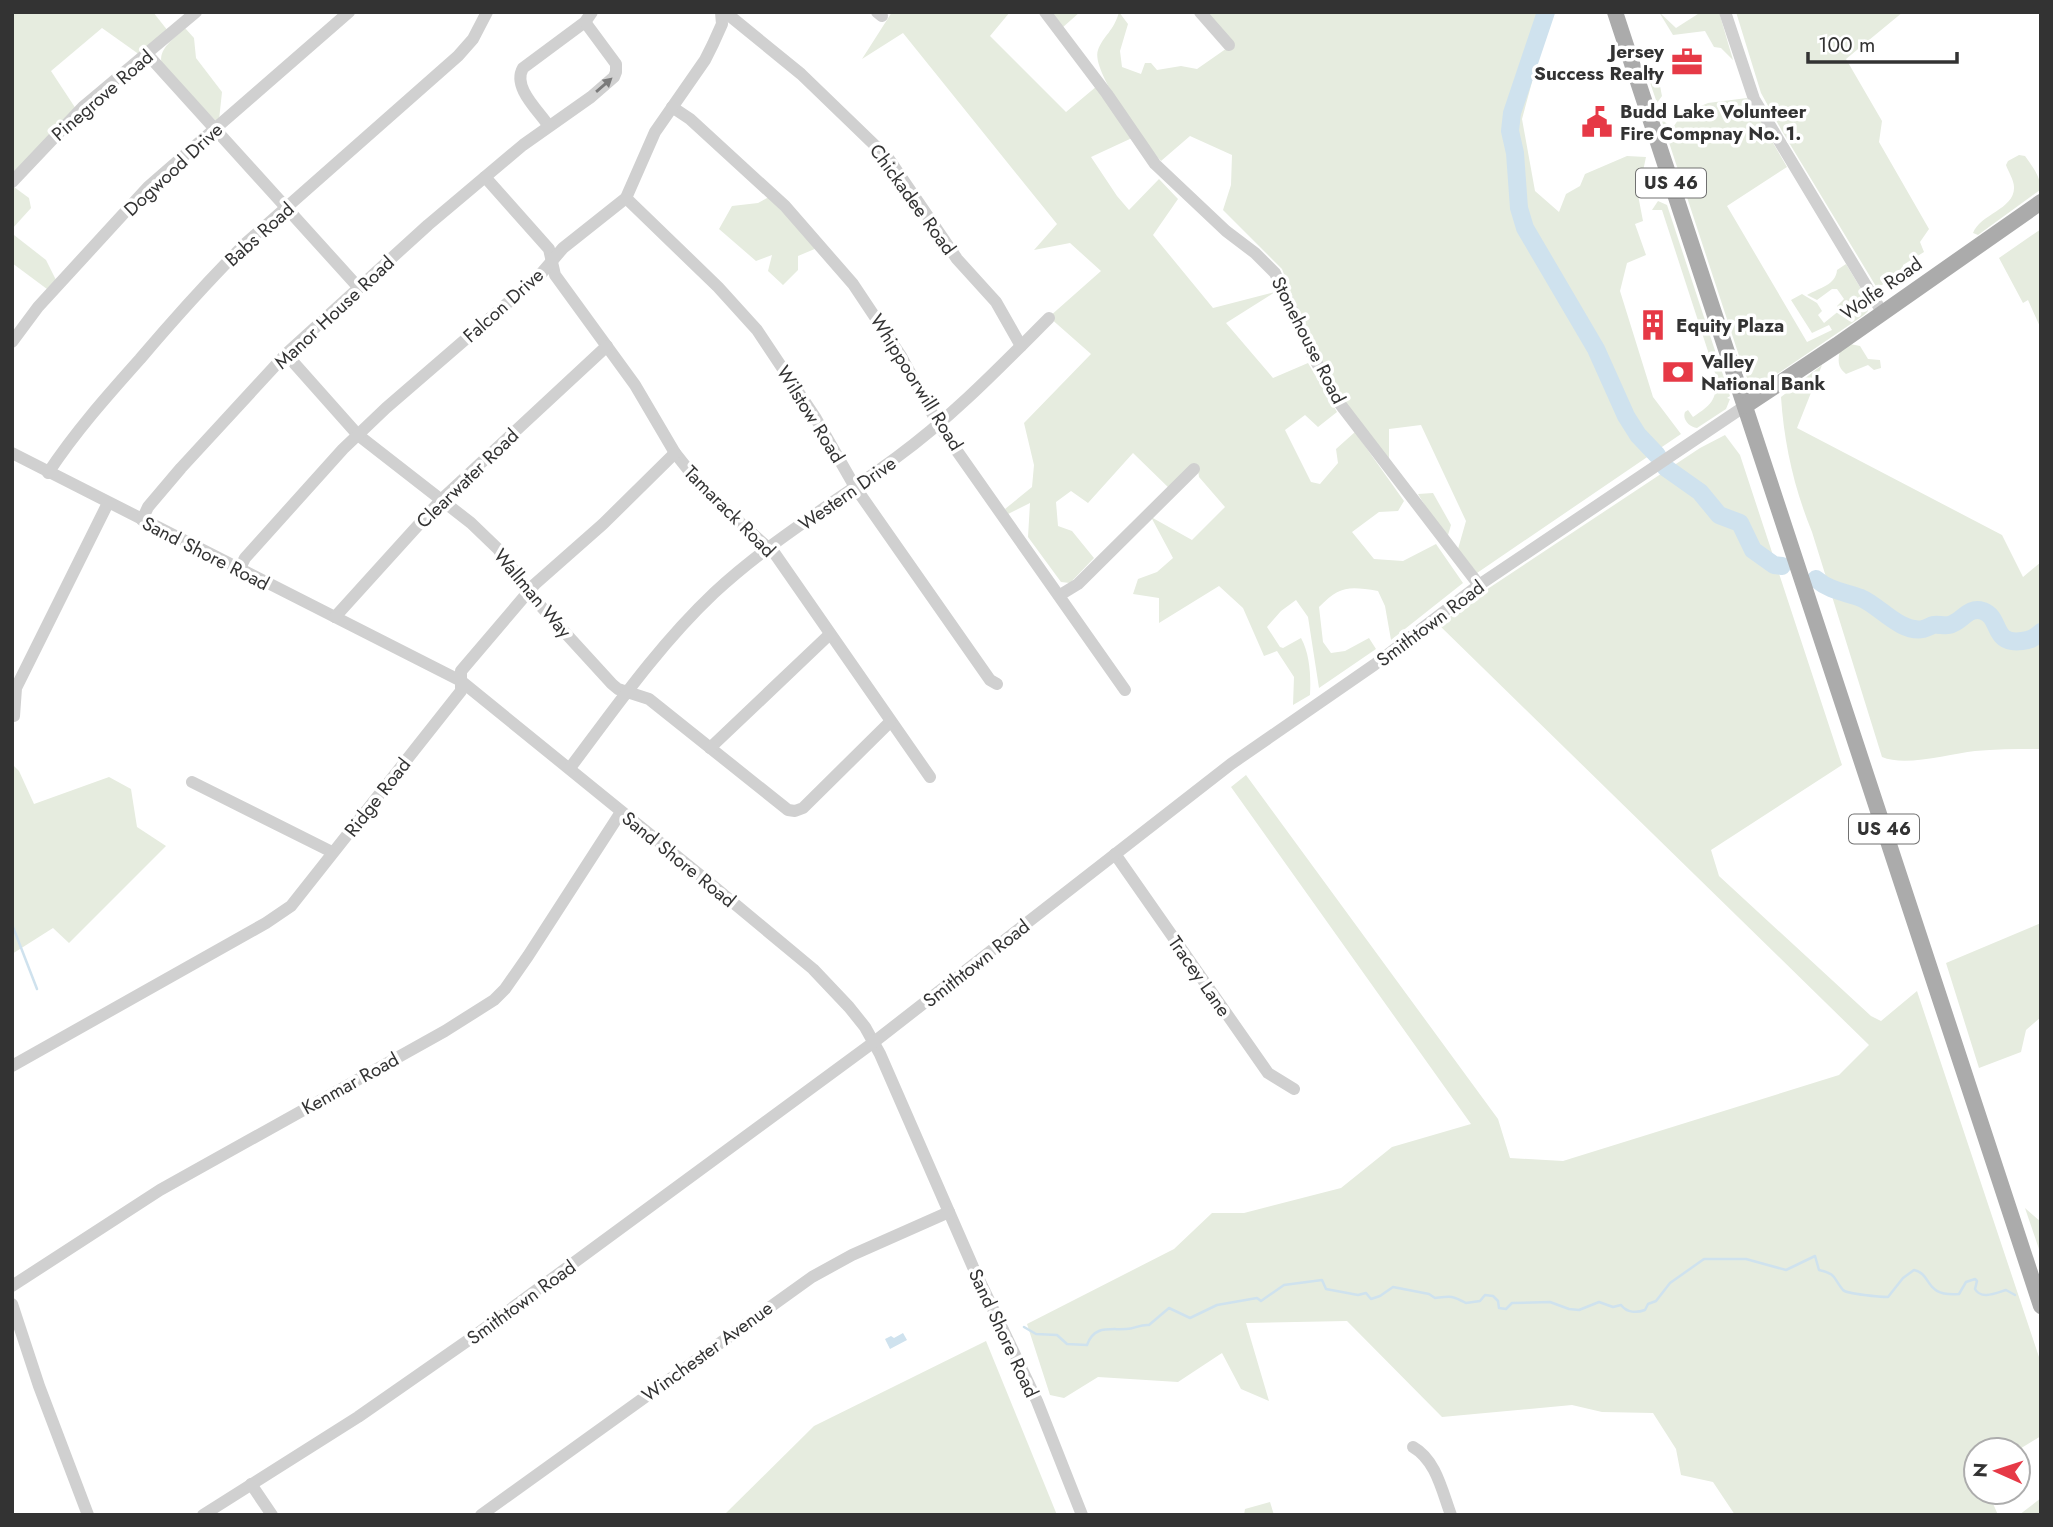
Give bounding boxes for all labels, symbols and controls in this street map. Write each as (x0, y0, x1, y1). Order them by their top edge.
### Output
scale bar (1808, 21, 1957, 65)
text: 100 m (1818, 30, 1875, 60)
place label: Jersey Success Realty (1534, 38, 1665, 87)
street label: Pinegrove Road (46, 44, 159, 147)
office icon: Jersey Success Realty (1670, 45, 1704, 79)
one-way arrow (595, 78, 613, 93)
place label: Budd Lake Volunteer Fire Compnay No. 1. (1620, 98, 1807, 147)
public building icon: Budd Lake Volunteer Fire Compnay No. 1. (1580, 105, 1614, 139)
street label: Dogwood Drive (118, 116, 229, 222)
street label: Chickadee Road (863, 138, 962, 260)
road number: US 46 (1636, 168, 1706, 198)
street label: Babs Road (219, 196, 300, 273)
street label: Manor House Road (268, 250, 400, 375)
street label: Wolfe Road (1835, 250, 1928, 326)
street label: Falcon Drive (457, 262, 550, 349)
street label: Stonehouse Road (1265, 272, 1352, 409)
building icon: Equity Plaza (1636, 308, 1670, 342)
street label: Whippoorwill Road (864, 309, 969, 456)
place label: Equity Plaza (1676, 312, 1784, 339)
place label: Valley National Bank (1700, 348, 1826, 397)
bank icon: Valley National Bank (1661, 355, 1695, 389)
street label: Wilstow Road (770, 360, 851, 468)
street label: Clearwater Road (410, 422, 525, 534)
street label: Western Drive (793, 450, 902, 537)
street label: Tamarack Road (678, 459, 782, 563)
street label: Sand Shore Road (137, 510, 274, 597)
street label: Wallman Way (487, 543, 578, 644)
street label: Smithtown Road (1371, 574, 1490, 673)
street label: Ridge Road (338, 752, 417, 843)
street label: Sand Shore Road (616, 805, 741, 914)
road number: US 46 (1849, 814, 1919, 844)
street label: Smithtown Road (917, 913, 1035, 1014)
street label: Tracey Lane (1162, 930, 1237, 1022)
street label: Kenmar Road (297, 1046, 404, 1121)
street label: Smithtown Road (461, 1254, 581, 1351)
street label: Sand Shore Road (962, 1264, 1045, 1402)
street label: Winchester Avenue (636, 1295, 778, 1408)
north arrow (1962, 1436, 2032, 1506)
text: N (1967, 1462, 1994, 1478)

